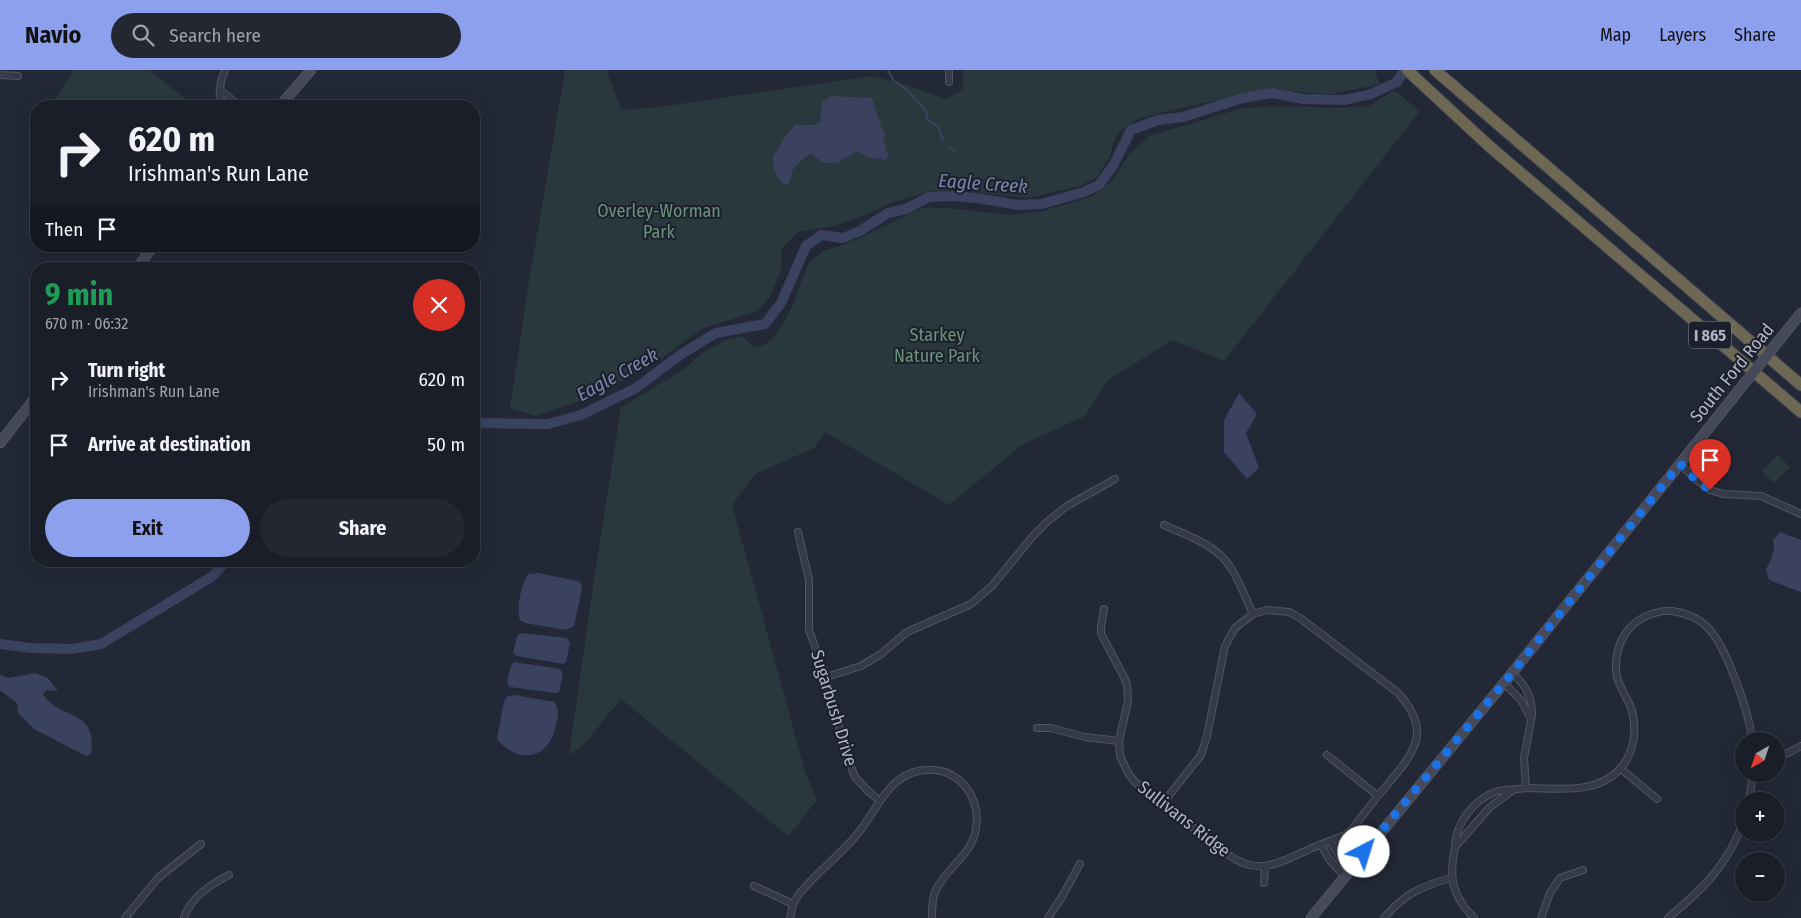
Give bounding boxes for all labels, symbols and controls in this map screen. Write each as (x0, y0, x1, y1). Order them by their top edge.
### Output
search box (111, 13, 461, 58)
text: Navio (25, 21, 81, 49)
icon: search (129, 21, 157, 49)
text: Search here (169, 24, 261, 47)
text: Map (1600, 24, 1631, 46)
text: Layers (1659, 24, 1706, 46)
text: Share (1734, 24, 1776, 46)
text: 620 m (128, 118, 215, 160)
icon: right (45, 120, 110, 185)
text: Irishman's Run Lane (128, 160, 309, 187)
water label: Eagle Creek (938, 169, 1028, 198)
park label: Overley-Worman Park (597, 200, 721, 243)
icon: arrive (93, 215, 121, 243)
text: Then (45, 218, 83, 241)
text: 9 min (45, 277, 113, 313)
button: close (413, 279, 465, 331)
text: 670 m · 06:32 (45, 314, 128, 333)
street label: South Ford Road (1685, 319, 1779, 427)
road number: I 865 (1689, 322, 1731, 348)
park label: Starkey Nature Park (894, 324, 981, 367)
water label: Eagle Creek (573, 343, 662, 406)
text: Turn right (88, 359, 165, 382)
icon: right (45, 366, 73, 394)
text: 620 m (418, 368, 465, 391)
text: Irishman's Run Lane (88, 382, 220, 401)
icon: arrive (45, 431, 73, 459)
text: Arrive at destination (88, 433, 251, 456)
text: 50 m (427, 433, 465, 456)
pin (1689, 439, 1731, 490)
icon: arrive (1696, 446, 1724, 474)
button: Exit (45, 499, 250, 557)
button: Share (260, 499, 465, 557)
street label: Sugarbush Drive (806, 647, 862, 769)
north arrow (1735, 732, 1785, 782)
map controls (1735, 732, 1785, 902)
street label: Sullivans Ridge (1133, 776, 1235, 862)
button: + (1735, 792, 1785, 842)
position arrow (1337, 825, 1389, 877)
button: − (1735, 852, 1785, 902)

